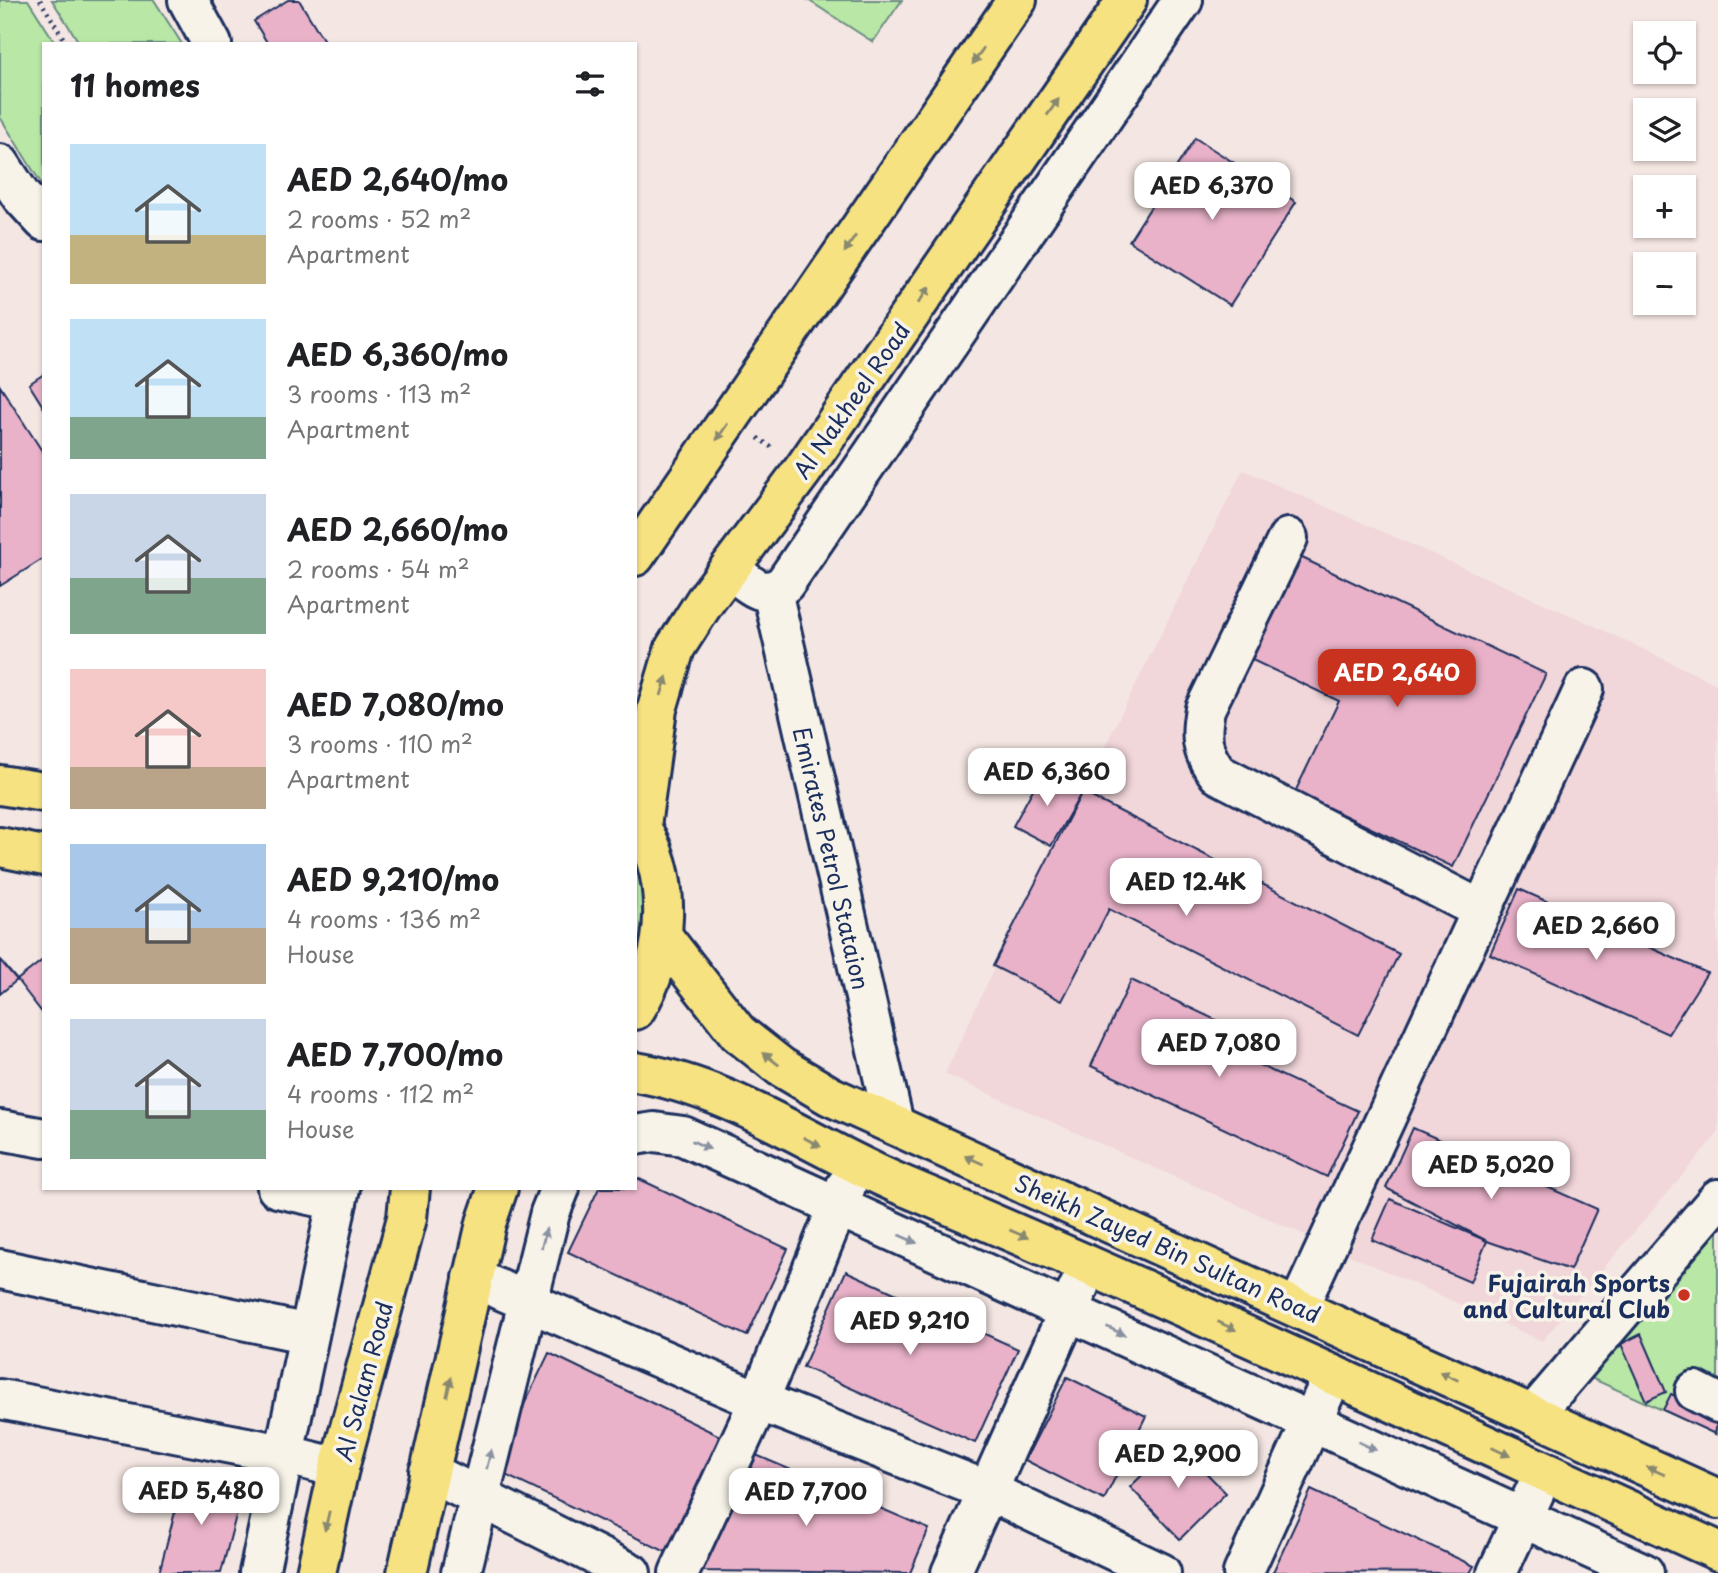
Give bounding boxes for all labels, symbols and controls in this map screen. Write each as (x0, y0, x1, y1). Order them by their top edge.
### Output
map controls (1633, 21, 1696, 315)
button: locate (1633, 21, 1696, 84)
one-way arrow (971, 47, 985, 65)
text: 11 homes (70, 62, 200, 107)
icon: filters (571, 65, 609, 103)
one-way arrow (1046, 98, 1060, 116)
button: layers (1633, 98, 1696, 161)
text: AED 2,640/mo (287, 156, 508, 201)
pin: AED 6,370 (1132, 162, 1292, 222)
text: AED 6,370 (1150, 167, 1274, 202)
icon: home (126, 172, 210, 256)
button: + (1633, 175, 1696, 238)
text: 2 rooms · 52 m² (287, 201, 471, 236)
one-way arrow (843, 235, 857, 253)
text: Apartment (287, 236, 410, 271)
button: − (1633, 252, 1696, 315)
one-way arrow (917, 285, 930, 304)
street label: Al Nakheel Road (784, 315, 918, 485)
text: AED 6,360/mo (287, 331, 508, 376)
icon: home (126, 347, 210, 431)
text: 3 rooms · 113 m² (287, 376, 471, 411)
text: Apartment (287, 411, 410, 446)
one-way arrow (715, 423, 729, 441)
text: AED 2,660/mo (287, 506, 508, 551)
icon: home (126, 522, 210, 606)
text: 2 rooms · 54 m² (287, 551, 470, 586)
text: Apartment (287, 586, 410, 621)
pin: AED 2,640 (1317, 650, 1477, 709)
text: AED 2,640 (1334, 654, 1460, 689)
one-way arrow (659, 676, 669, 697)
text: AED 7,080/mo (287, 681, 504, 726)
icon: home (126, 697, 210, 781)
street label: Emirates Petrol Stataion (785, 723, 879, 993)
text: 3 rooms · 110 m² (287, 726, 473, 761)
pin: AED 6,360 (967, 748, 1127, 808)
text: AED 6,360 (984, 753, 1110, 788)
text: Apartment (287, 761, 410, 796)
text: AED 9,210/mo (287, 856, 499, 901)
pin: AED 12.4K (1106, 858, 1266, 918)
text: AED 12.4K (1126, 863, 1246, 898)
icon: home (126, 872, 210, 956)
text: 4 rooms · 136 m² (287, 901, 481, 936)
pin: AED 2,660 (1516, 902, 1676, 962)
text: AED 2,660 (1533, 907, 1659, 942)
text: House (287, 936, 354, 971)
pin: AED 7,080 (1139, 1020, 1299, 1079)
text: AED 7,080 (1157, 1024, 1281, 1059)
text: AED 7,700/mo (287, 1031, 503, 1076)
icon: home (126, 1047, 210, 1131)
one-way arrow (762, 1053, 780, 1067)
text: 4 rooms · 112 m² (287, 1076, 474, 1111)
text: House (287, 1111, 354, 1146)
one-way arrow (802, 1135, 822, 1147)
one-way arrow (691, 1139, 711, 1150)
pin: AED 5,020 (1411, 1142, 1571, 1201)
text: AED 5,020 (1428, 1146, 1554, 1181)
one-way arrow (964, 1154, 985, 1165)
street label: Sheikh Zayed Bin Sultan Road (1010, 1165, 1326, 1331)
one-way arrow (539, 1227, 550, 1249)
one-way arrow (1009, 1229, 1030, 1240)
one-way arrow (898, 1233, 918, 1245)
place label: Fujairah Sports and Cultural Club (1463, 1265, 1670, 1326)
marker: Fujairah Sports and Cultural Club (1676, 1287, 1692, 1303)
street label: Al Salam Road (325, 1297, 401, 1465)
pin: AED 9,210 (830, 1298, 990, 1357)
text: AED 9,210 (850, 1302, 970, 1337)
one-way arrow (1217, 1320, 1237, 1332)
one-way arrow (1106, 1325, 1126, 1337)
one-way arrow (1439, 1370, 1459, 1382)
one-way arrow (443, 1376, 454, 1398)
pin: AED 2,900 (1098, 1430, 1258, 1490)
text: AED 2,900 (1115, 1435, 1241, 1470)
one-way arrow (1357, 1441, 1378, 1452)
one-way arrow (1491, 1446, 1511, 1458)
one-way arrow (484, 1448, 495, 1470)
one-way arrow (1646, 1465, 1666, 1477)
pin: AED 5,480 (121, 1468, 281, 1527)
pin: AED 7,700 (726, 1468, 886, 1528)
text: AED 5,480 (138, 1472, 264, 1507)
text: AED 7,700 (745, 1473, 867, 1508)
one-way arrow (322, 1510, 333, 1532)

